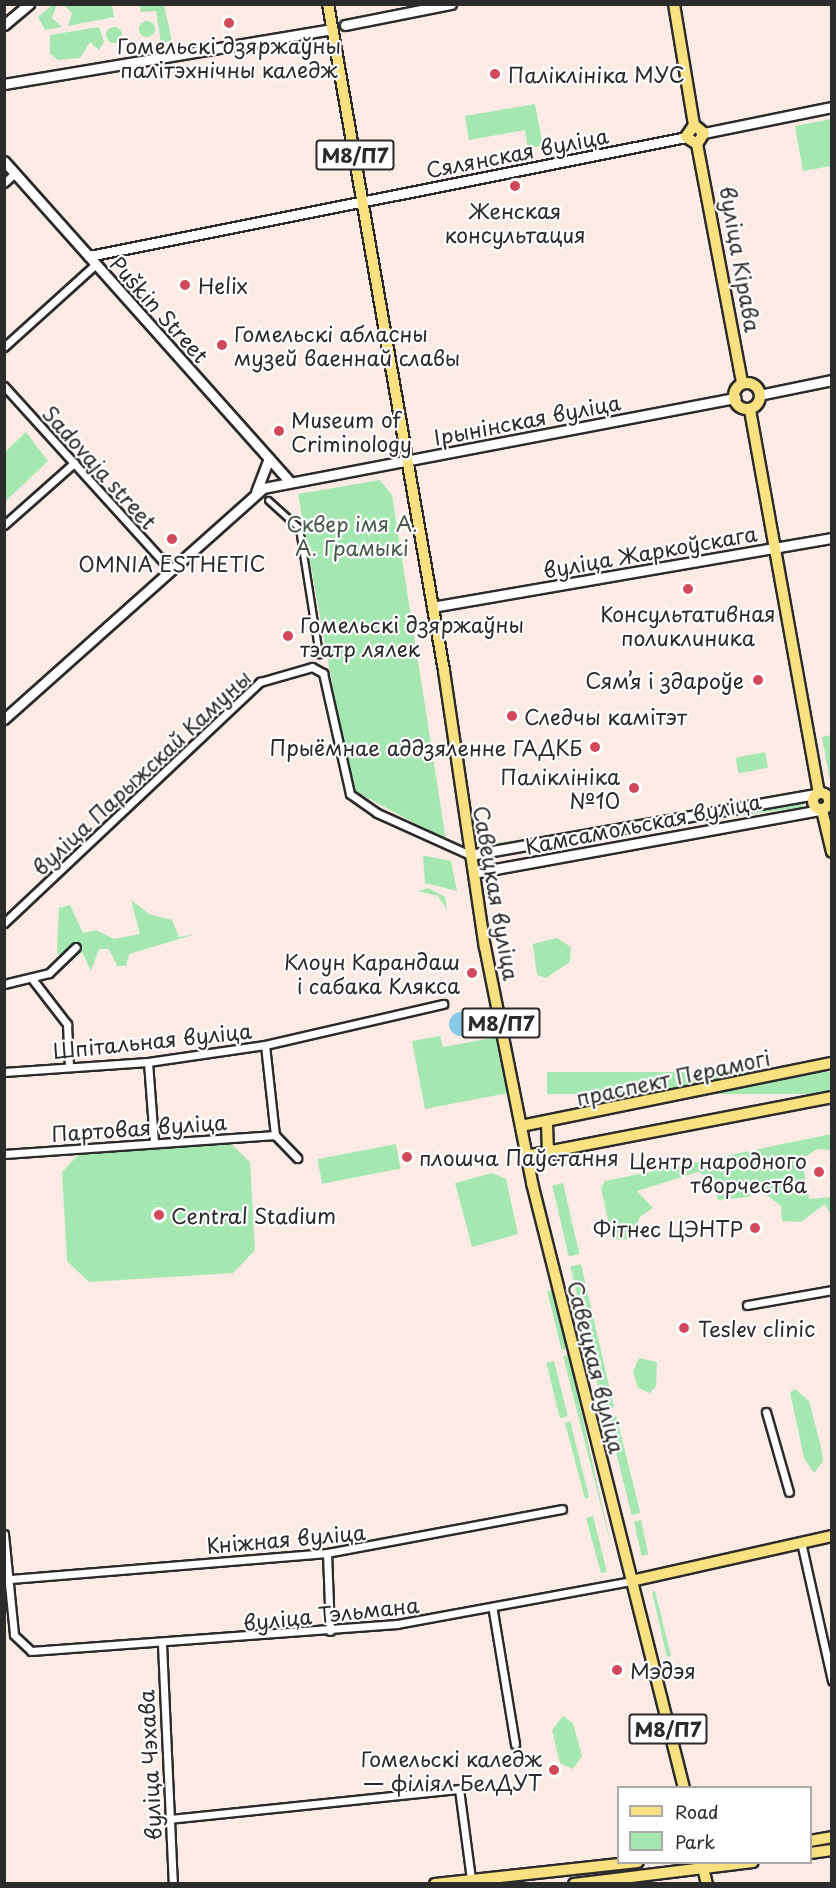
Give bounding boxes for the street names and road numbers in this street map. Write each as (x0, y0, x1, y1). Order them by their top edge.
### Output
street label: Сялянская вуліца (423, 122, 611, 182)
road number: М8/П7 (314, 138, 395, 172)
street label: вуліца Кірава (716, 184, 766, 334)
street label: Puškin Street (106, 250, 214, 368)
street label: Ірынінская вуліца (431, 388, 623, 450)
street label: Sadovaja street (38, 400, 162, 534)
street label: вуліца Жаркоўскага (541, 520, 759, 582)
street label: вуліца Парыжскай Камуны (27, 664, 255, 880)
street label: Камсамольская вуліца (522, 788, 764, 858)
street label: Савецкая вуліца (469, 804, 525, 982)
road number: М8/П7 (460, 1006, 542, 1040)
street label: Шпітальная вуліца (51, 1017, 253, 1063)
street label: праспект Перамогі (573, 1044, 773, 1110)
street label: Партовая вуліца (50, 1108, 228, 1146)
street label: Савецкая вуліца (563, 1278, 631, 1456)
street label: Кніжная вуліца (205, 1518, 367, 1558)
street label: вуліца Тэльмана (242, 1591, 420, 1635)
street label: вуліца Чэхава (132, 1689, 166, 1841)
road number: М8/П7 (628, 1712, 708, 1746)

